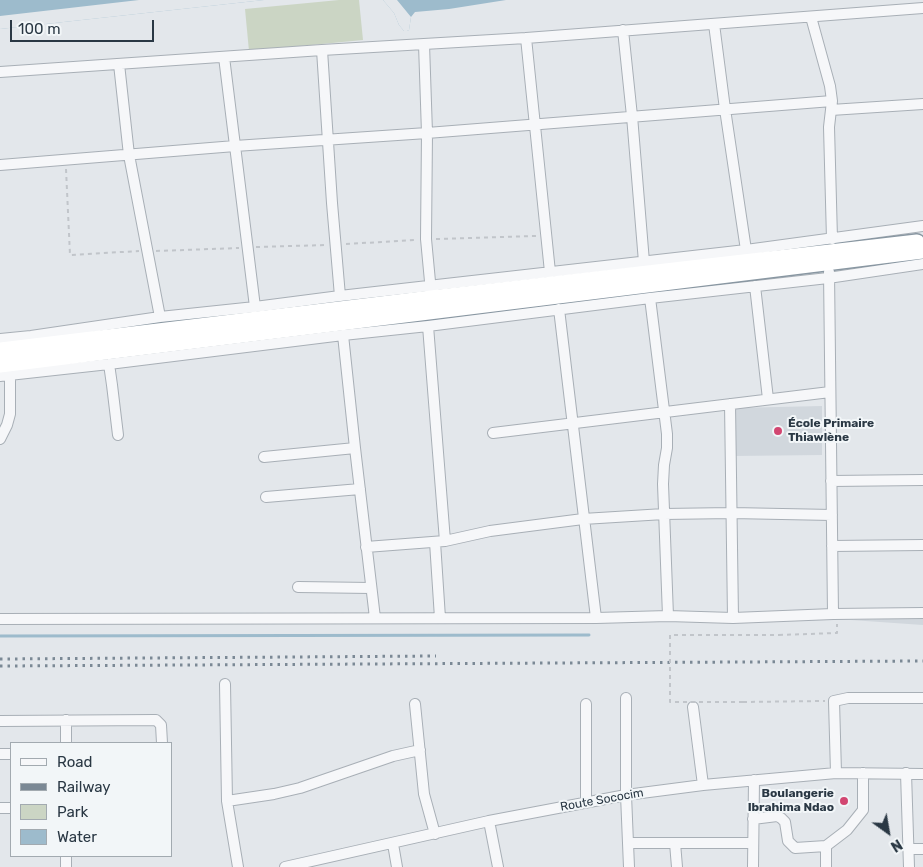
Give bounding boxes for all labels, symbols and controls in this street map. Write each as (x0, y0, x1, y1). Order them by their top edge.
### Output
scale bar (12, 10, 156, 42)
text: 100 m (18, 20, 60, 38)
place label: École Primaire Thiawlène (788, 417, 874, 445)
marker: École Primaire Thiawlène (772, 425, 784, 437)
legend (10, 742, 172, 857)
text: Road (57, 753, 93, 771)
text: Railway (57, 778, 111, 796)
street label: Route Sococim (559, 786, 645, 814)
place label: Boulangerie Ibrahima Ndao (748, 787, 834, 815)
marker: Boulangerie Ibrahima Ndao (838, 795, 850, 807)
text: Park (57, 803, 88, 821)
north arrow (863, 807, 913, 857)
text: Water (57, 828, 97, 846)
text: N (887, 835, 905, 855)

